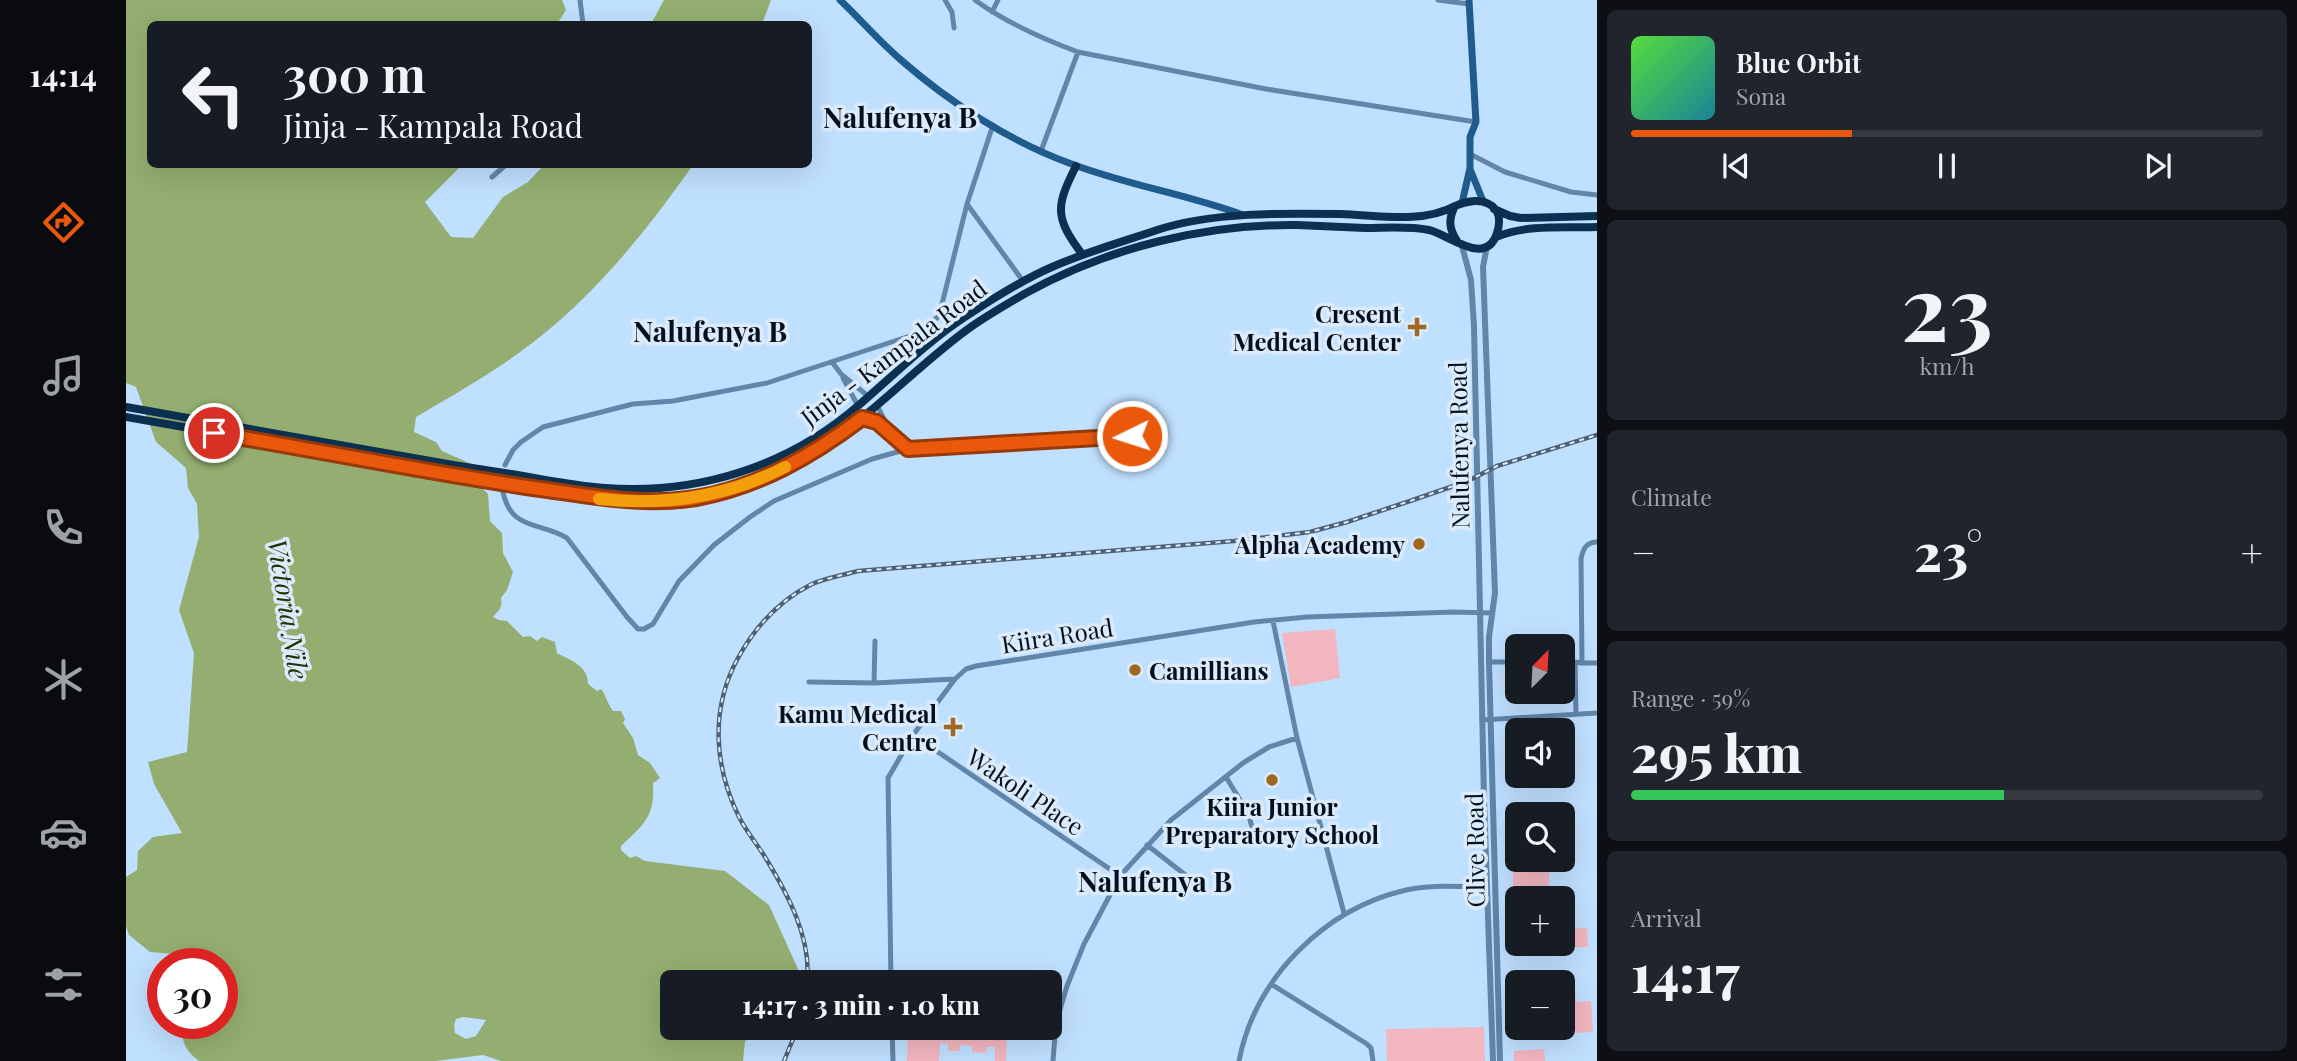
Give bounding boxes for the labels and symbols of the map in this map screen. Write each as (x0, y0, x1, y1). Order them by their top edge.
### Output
district label: Nalufenya B (823, 98, 977, 135)
street label: Jinja - Kampala Road (793, 271, 993, 433)
place label: Cresent Medical Center (1233, 297, 1402, 357)
district label: Nalufenya B (633, 312, 787, 349)
marker: Cresent Medical Center (1407, 317, 1427, 337)
street label: Nalufenya Road (1441, 361, 1475, 529)
position arrow (1095, 399, 1169, 473)
pin (184, 403, 244, 463)
place label: Alpha Academy (1234, 528, 1406, 560)
water label: Victoria Nile (261, 536, 317, 682)
marker: Alpha Academy (1411, 536, 1427, 552)
street label: Kiira Road (999, 610, 1115, 660)
north arrow (1505, 634, 1575, 704)
place label: Camillians (1149, 654, 1269, 686)
marker: Camillians (1127, 662, 1143, 678)
place label: Kamu Medical Centre (778, 697, 938, 757)
marker: Kamu Medical Centre (943, 717, 963, 737)
street label: Wakoli Place (961, 740, 1091, 842)
marker: Kiira Junior Preparatory School (1264, 772, 1280, 788)
place label: Kiira Junior Preparatory School (1165, 790, 1380, 850)
street label: Clive Road (1457, 792, 1491, 908)
district label: Nalufenya B (1078, 862, 1232, 899)
speed limit sign: 30 (147, 948, 238, 1039)

